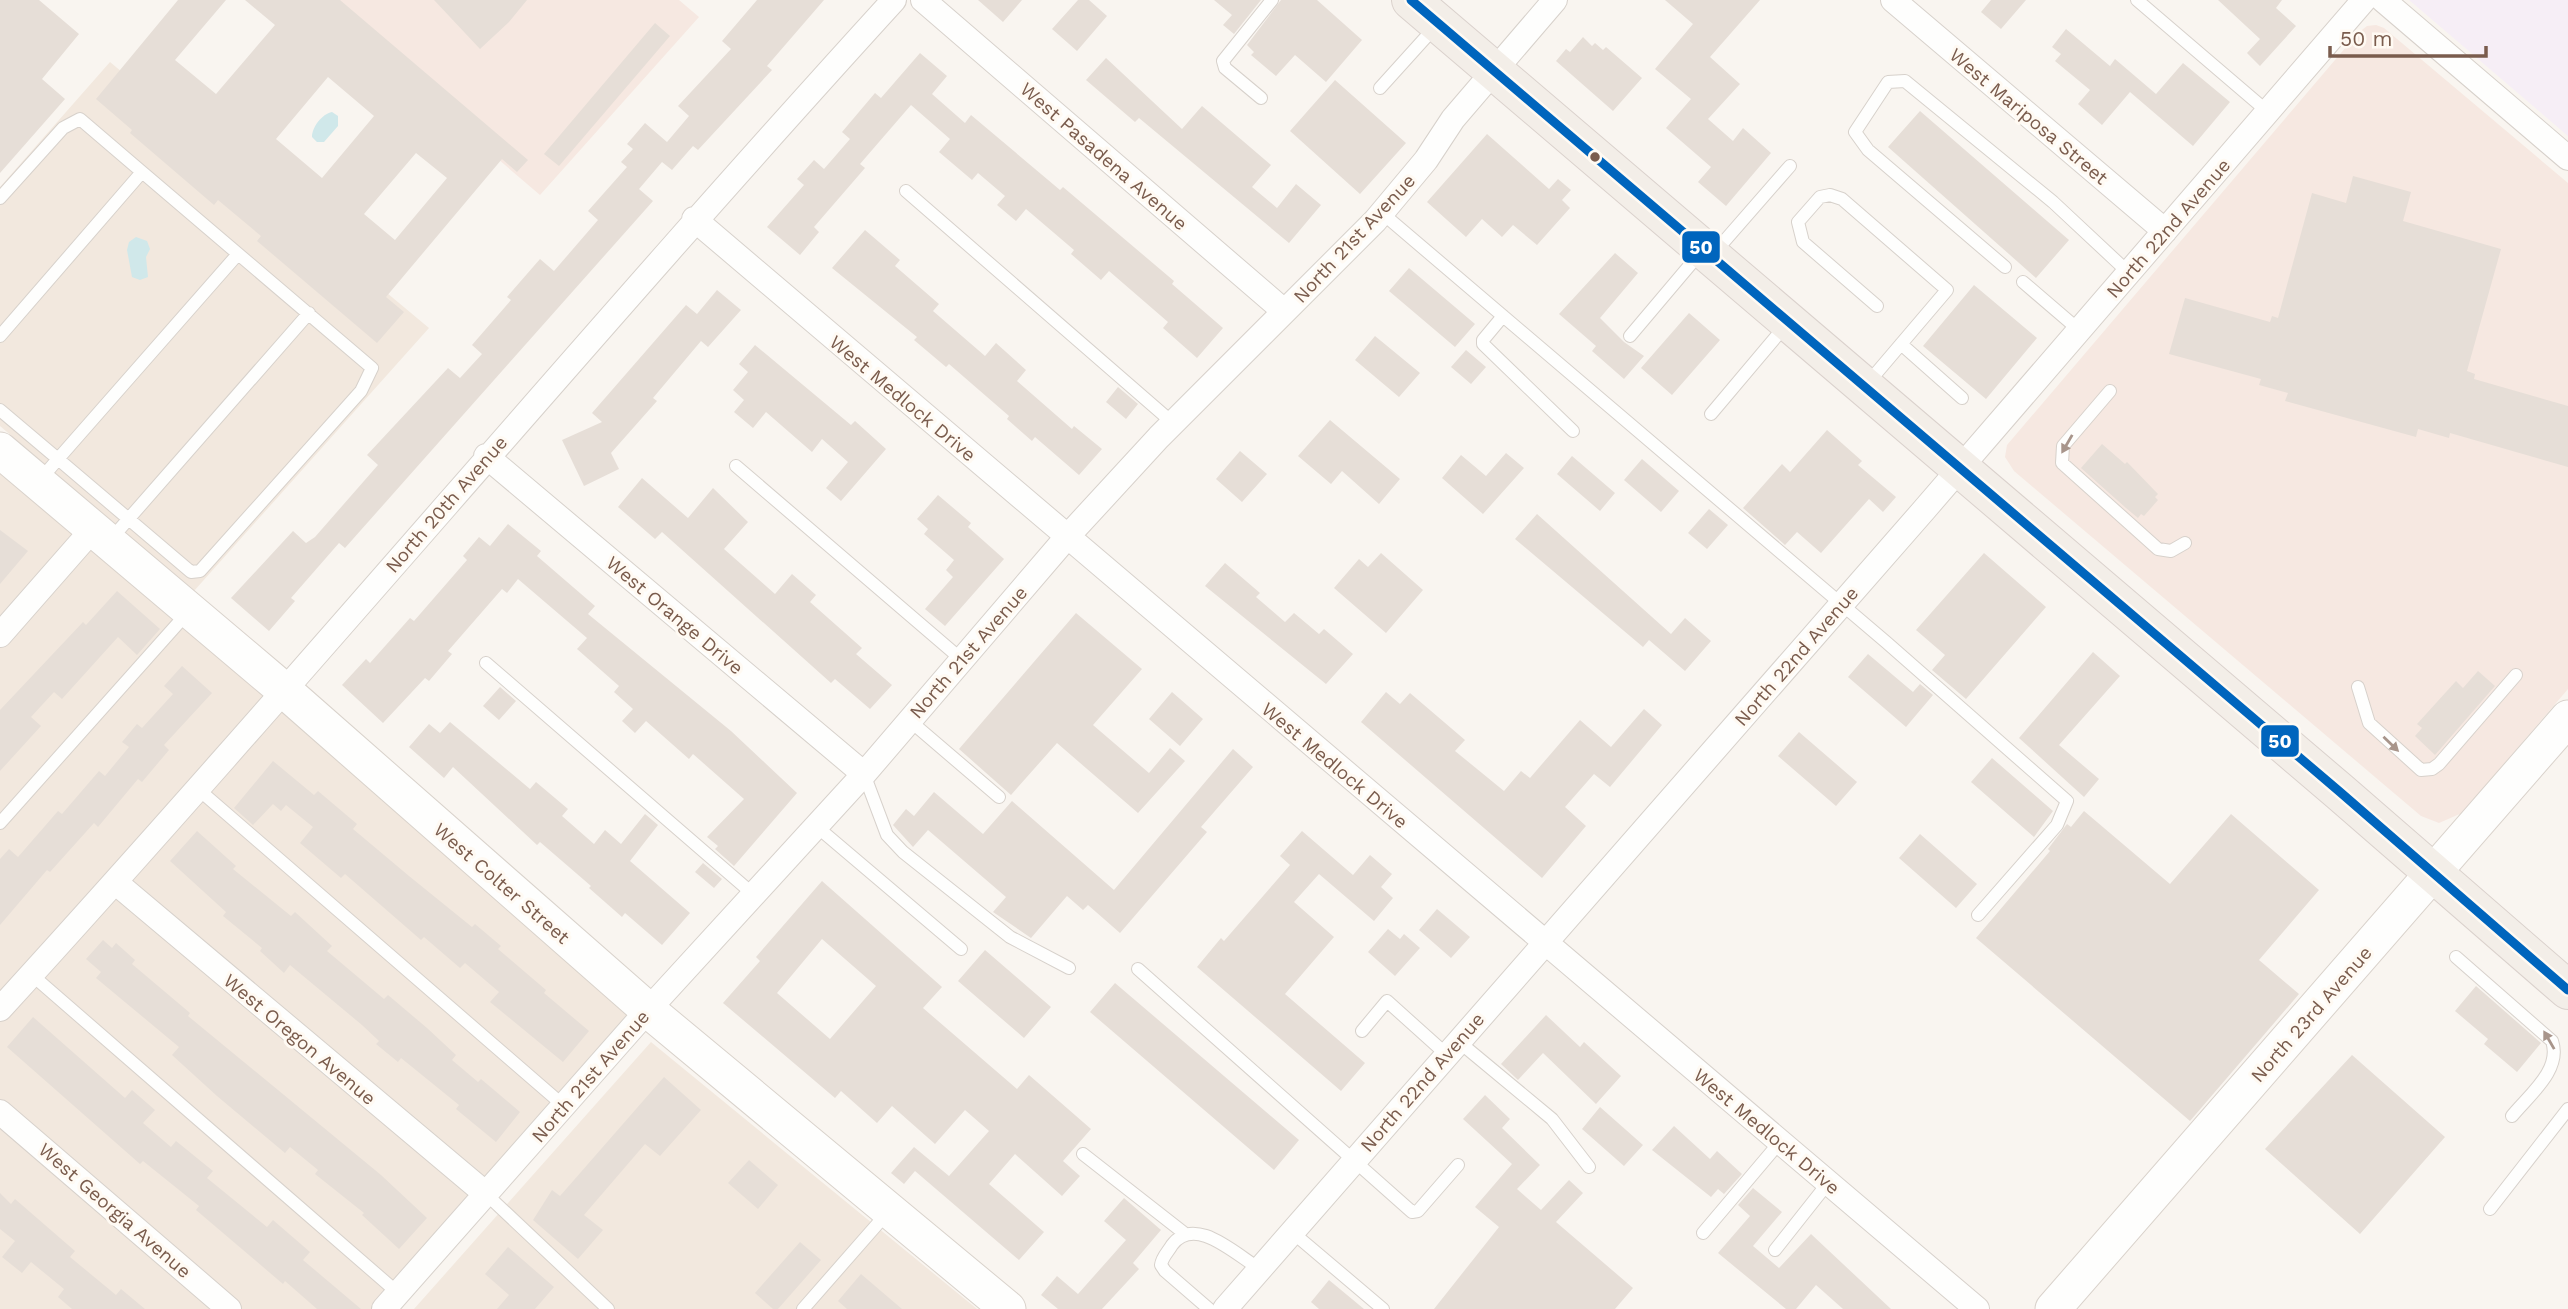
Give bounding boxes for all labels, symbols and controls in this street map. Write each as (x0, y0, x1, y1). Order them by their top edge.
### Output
scale bar (2330, 14, 2486, 58)
text: 50 m (2340, 26, 2392, 51)
street label: West Mariposa Street (1945, 43, 2113, 190)
street label: West Pasadena Avenue (1015, 77, 1192, 235)
unlabelled marker (1588, 150, 1602, 164)
street label: North 22nd Avenue (2102, 154, 2235, 303)
street label: North 21st Avenue (1289, 169, 1420, 308)
line badge: 50 (1681, 230, 1721, 264)
text: 50 (1689, 236, 1713, 259)
street label: West Medlock Drive (825, 330, 981, 466)
street label: North 20th Avenue (381, 431, 512, 578)
one-way arrow (2061, 434, 2073, 453)
street label: West Orange Drive (601, 551, 748, 679)
street label: North 21st Avenue (905, 581, 1032, 723)
street label: North 22nd Avenue (1730, 582, 1863, 731)
street label: West Medlock Drive (1257, 697, 1413, 833)
line badge: 50 (2260, 724, 2300, 758)
text: 50 (2268, 730, 2292, 753)
one-way arrow (2382, 735, 2399, 751)
street label: West Colter Street (429, 818, 574, 949)
street label: North 23rd Avenue (2246, 941, 2377, 1087)
street label: West Oregon Avenue (219, 969, 381, 1110)
street label: North 21st Avenue (527, 1005, 654, 1147)
street label: North 22nd Avenue (1356, 1008, 1489, 1157)
one-way arrow (2543, 1031, 2555, 1050)
street label: West Medlock Drive (1689, 1063, 1845, 1199)
street label: West Georgia Avenue (34, 1138, 196, 1283)

